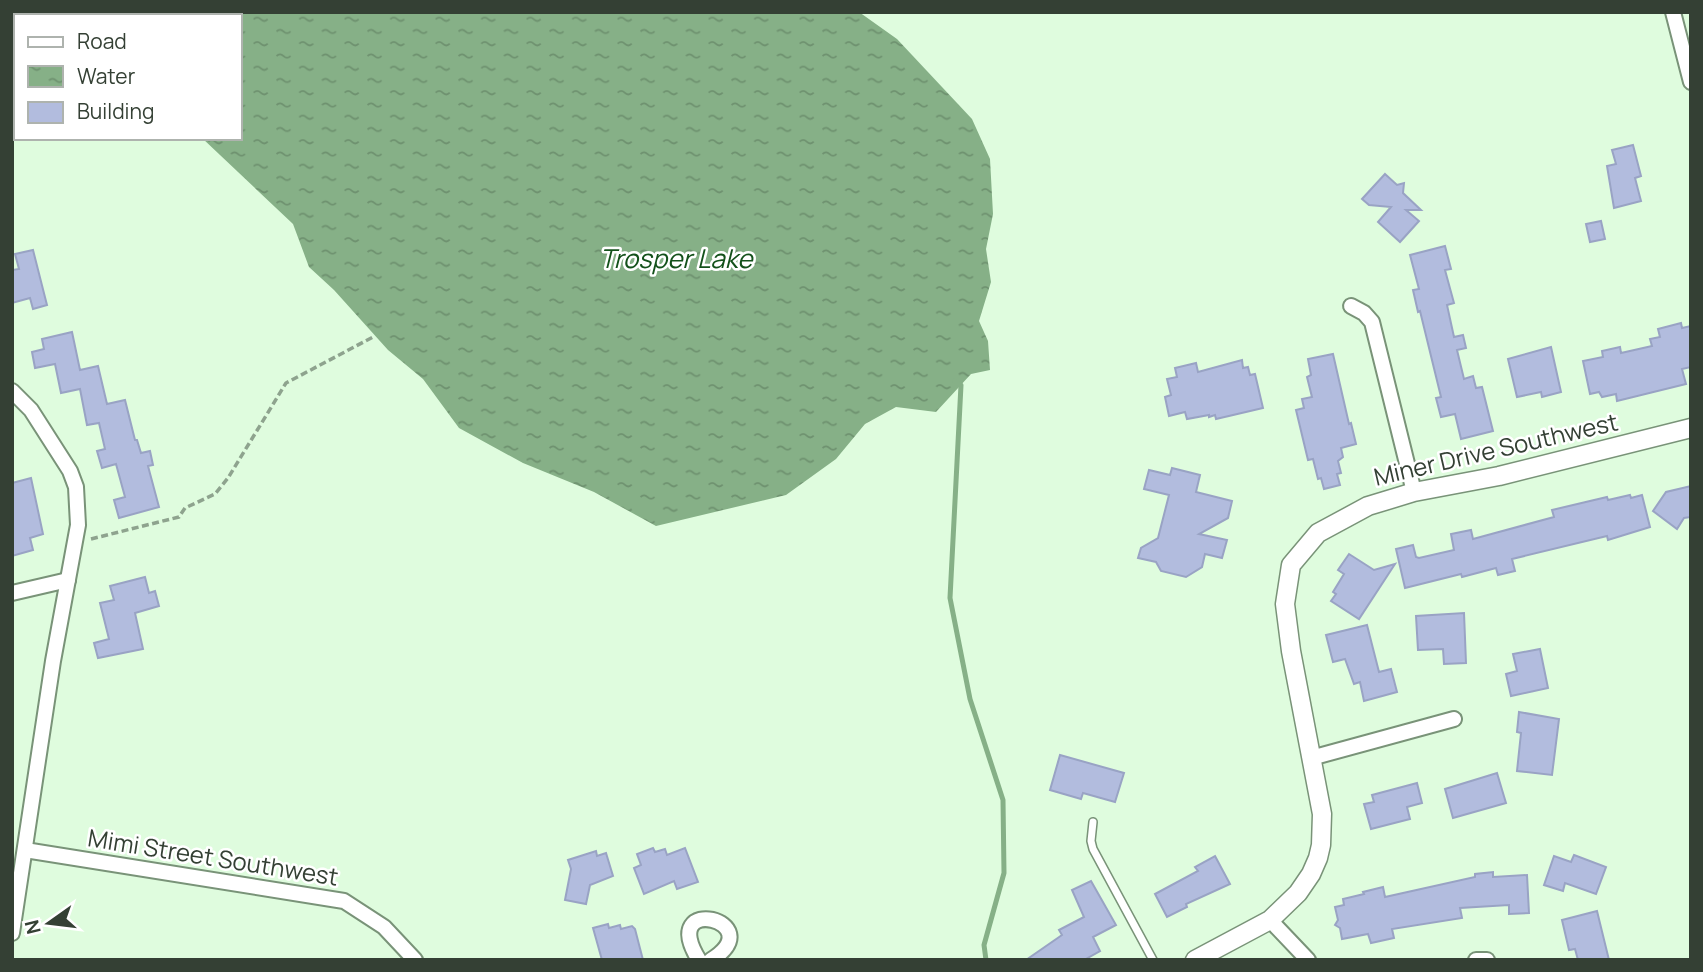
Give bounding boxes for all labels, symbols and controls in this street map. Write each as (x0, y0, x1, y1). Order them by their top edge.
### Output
legend (14, 14, 242, 140)
text: Road (77, 27, 127, 55)
text: Water (77, 62, 136, 90)
text: Building (77, 97, 154, 125)
water label: Trosper Lake (600, 240, 754, 276)
street label: Miner Drive Southwest (1370, 404, 1621, 493)
street label: Mimi Street Southwest (86, 820, 341, 893)
north arrow (14, 888, 84, 958)
text: N (18, 917, 47, 937)

